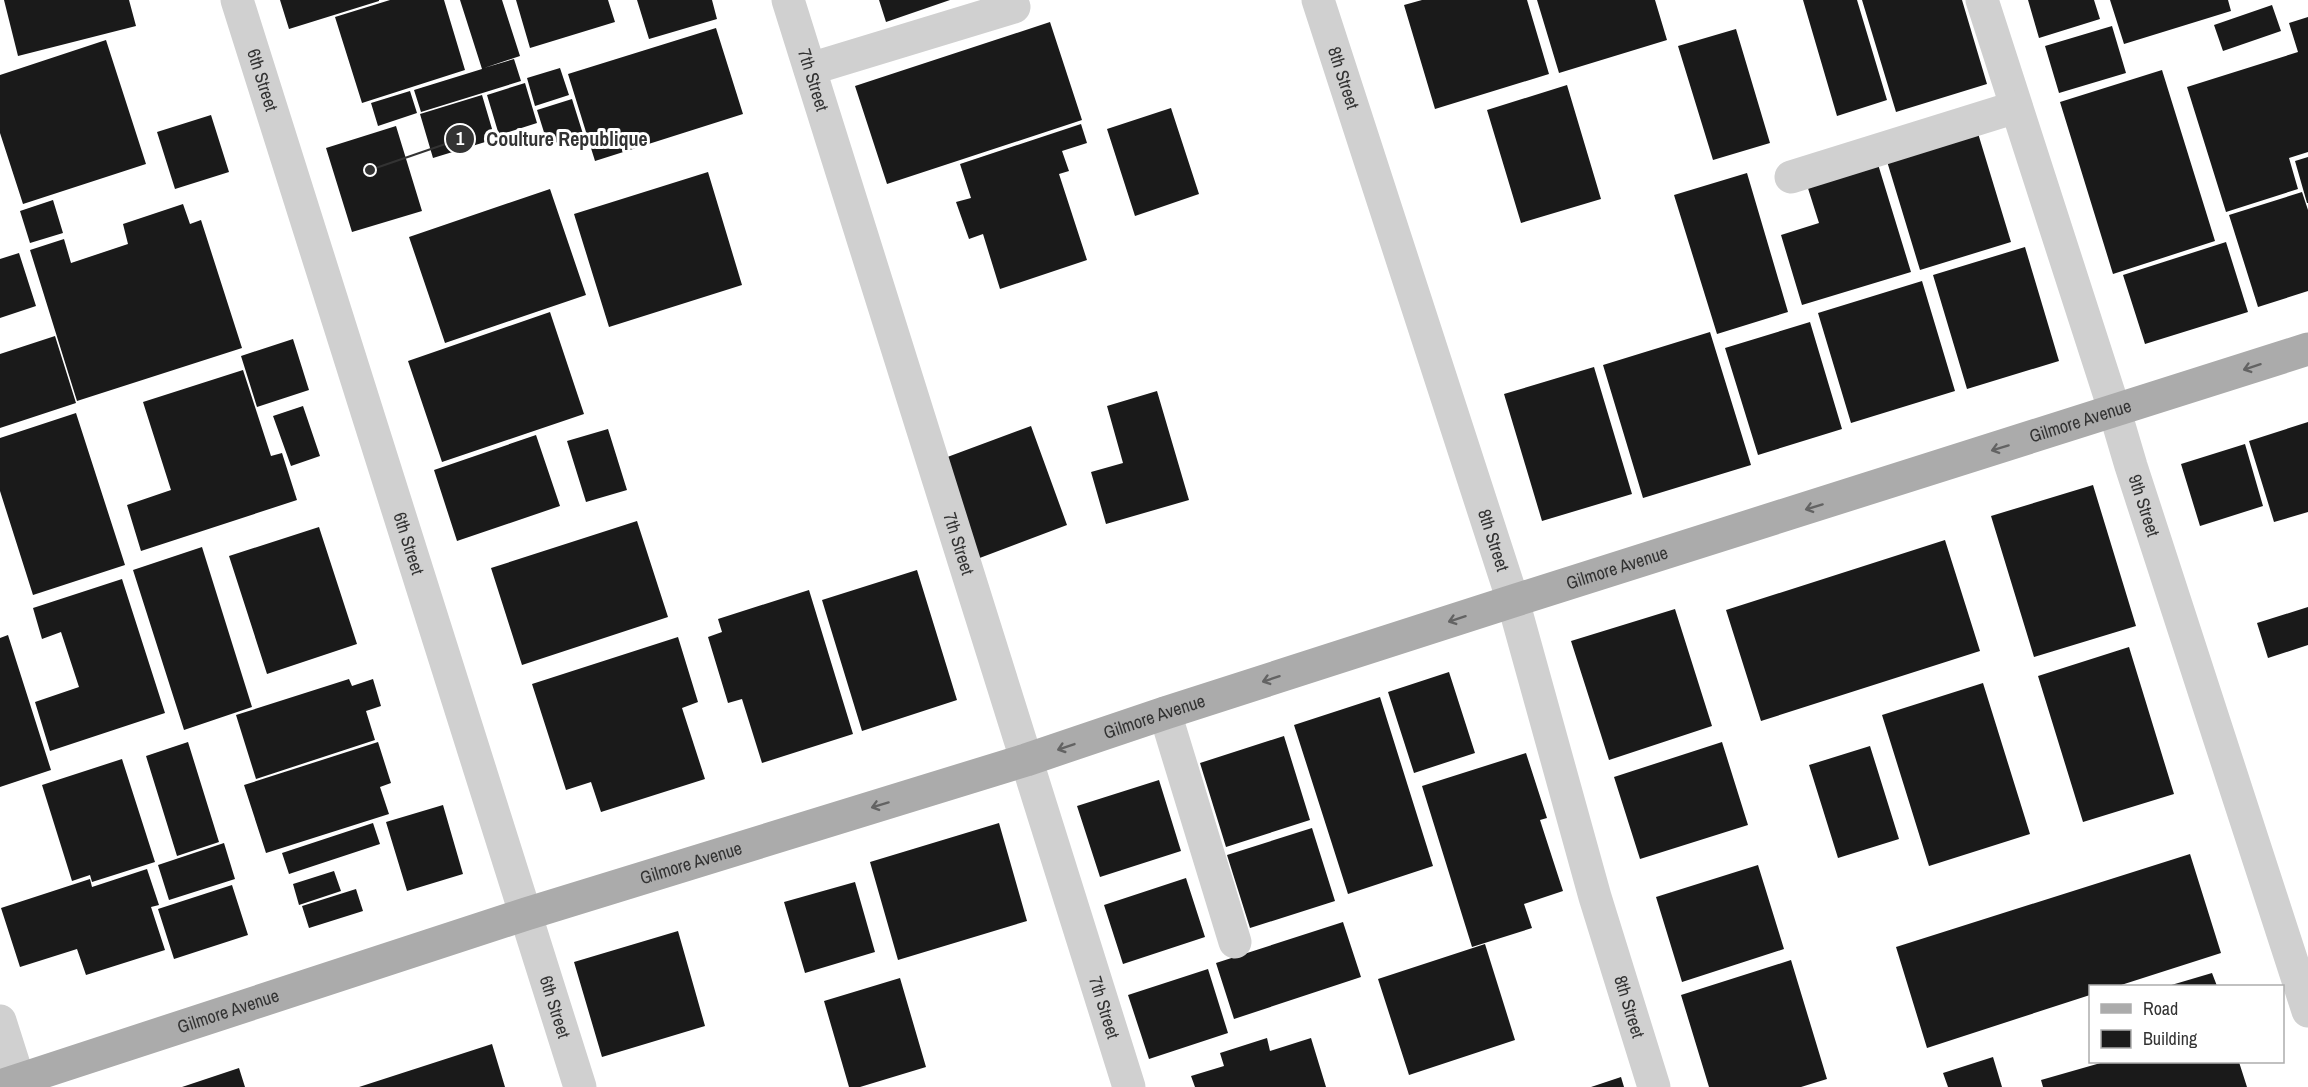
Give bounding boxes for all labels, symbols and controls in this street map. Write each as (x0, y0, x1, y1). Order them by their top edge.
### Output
street label: 8th Street (1322, 44, 1366, 112)
street label: 6th Street (241, 46, 284, 114)
street label: 7th Street (792, 46, 835, 114)
callout: Coulture Republique (445, 120, 660, 158)
text: Coulture Republique (486, 125, 648, 152)
text: 1 (456, 126, 465, 151)
one-way arrow (2243, 363, 2262, 374)
street label: Gilmore Avenue (2026, 393, 2134, 449)
one-way arrow (1991, 443, 2010, 454)
street label: 9th Street (2123, 471, 2166, 540)
one-way arrow (1804, 502, 1823, 513)
street label: 8th Street (1472, 506, 1516, 574)
street label: 6th Street (387, 509, 431, 578)
street label: 7th Street (938, 509, 981, 578)
street label: Gilmore Avenue (1563, 540, 1671, 595)
one-way arrow (1448, 614, 1467, 625)
one-way arrow (1262, 674, 1281, 685)
street label: Gilmore Avenue (1100, 688, 1208, 745)
one-way arrow (1057, 742, 1076, 753)
one-way arrow (871, 800, 890, 811)
street label: Gilmore Avenue (637, 835, 745, 890)
street label: 8th Street (1608, 972, 1651, 1041)
street label: 6th Street (534, 973, 577, 1041)
street label: 7th Street (1083, 973, 1126, 1042)
street label: Gilmore Avenue (174, 983, 282, 1039)
legend (2089, 985, 2284, 1063)
text: Road (2143, 996, 2178, 1021)
text: Building (2143, 1026, 2198, 1051)

